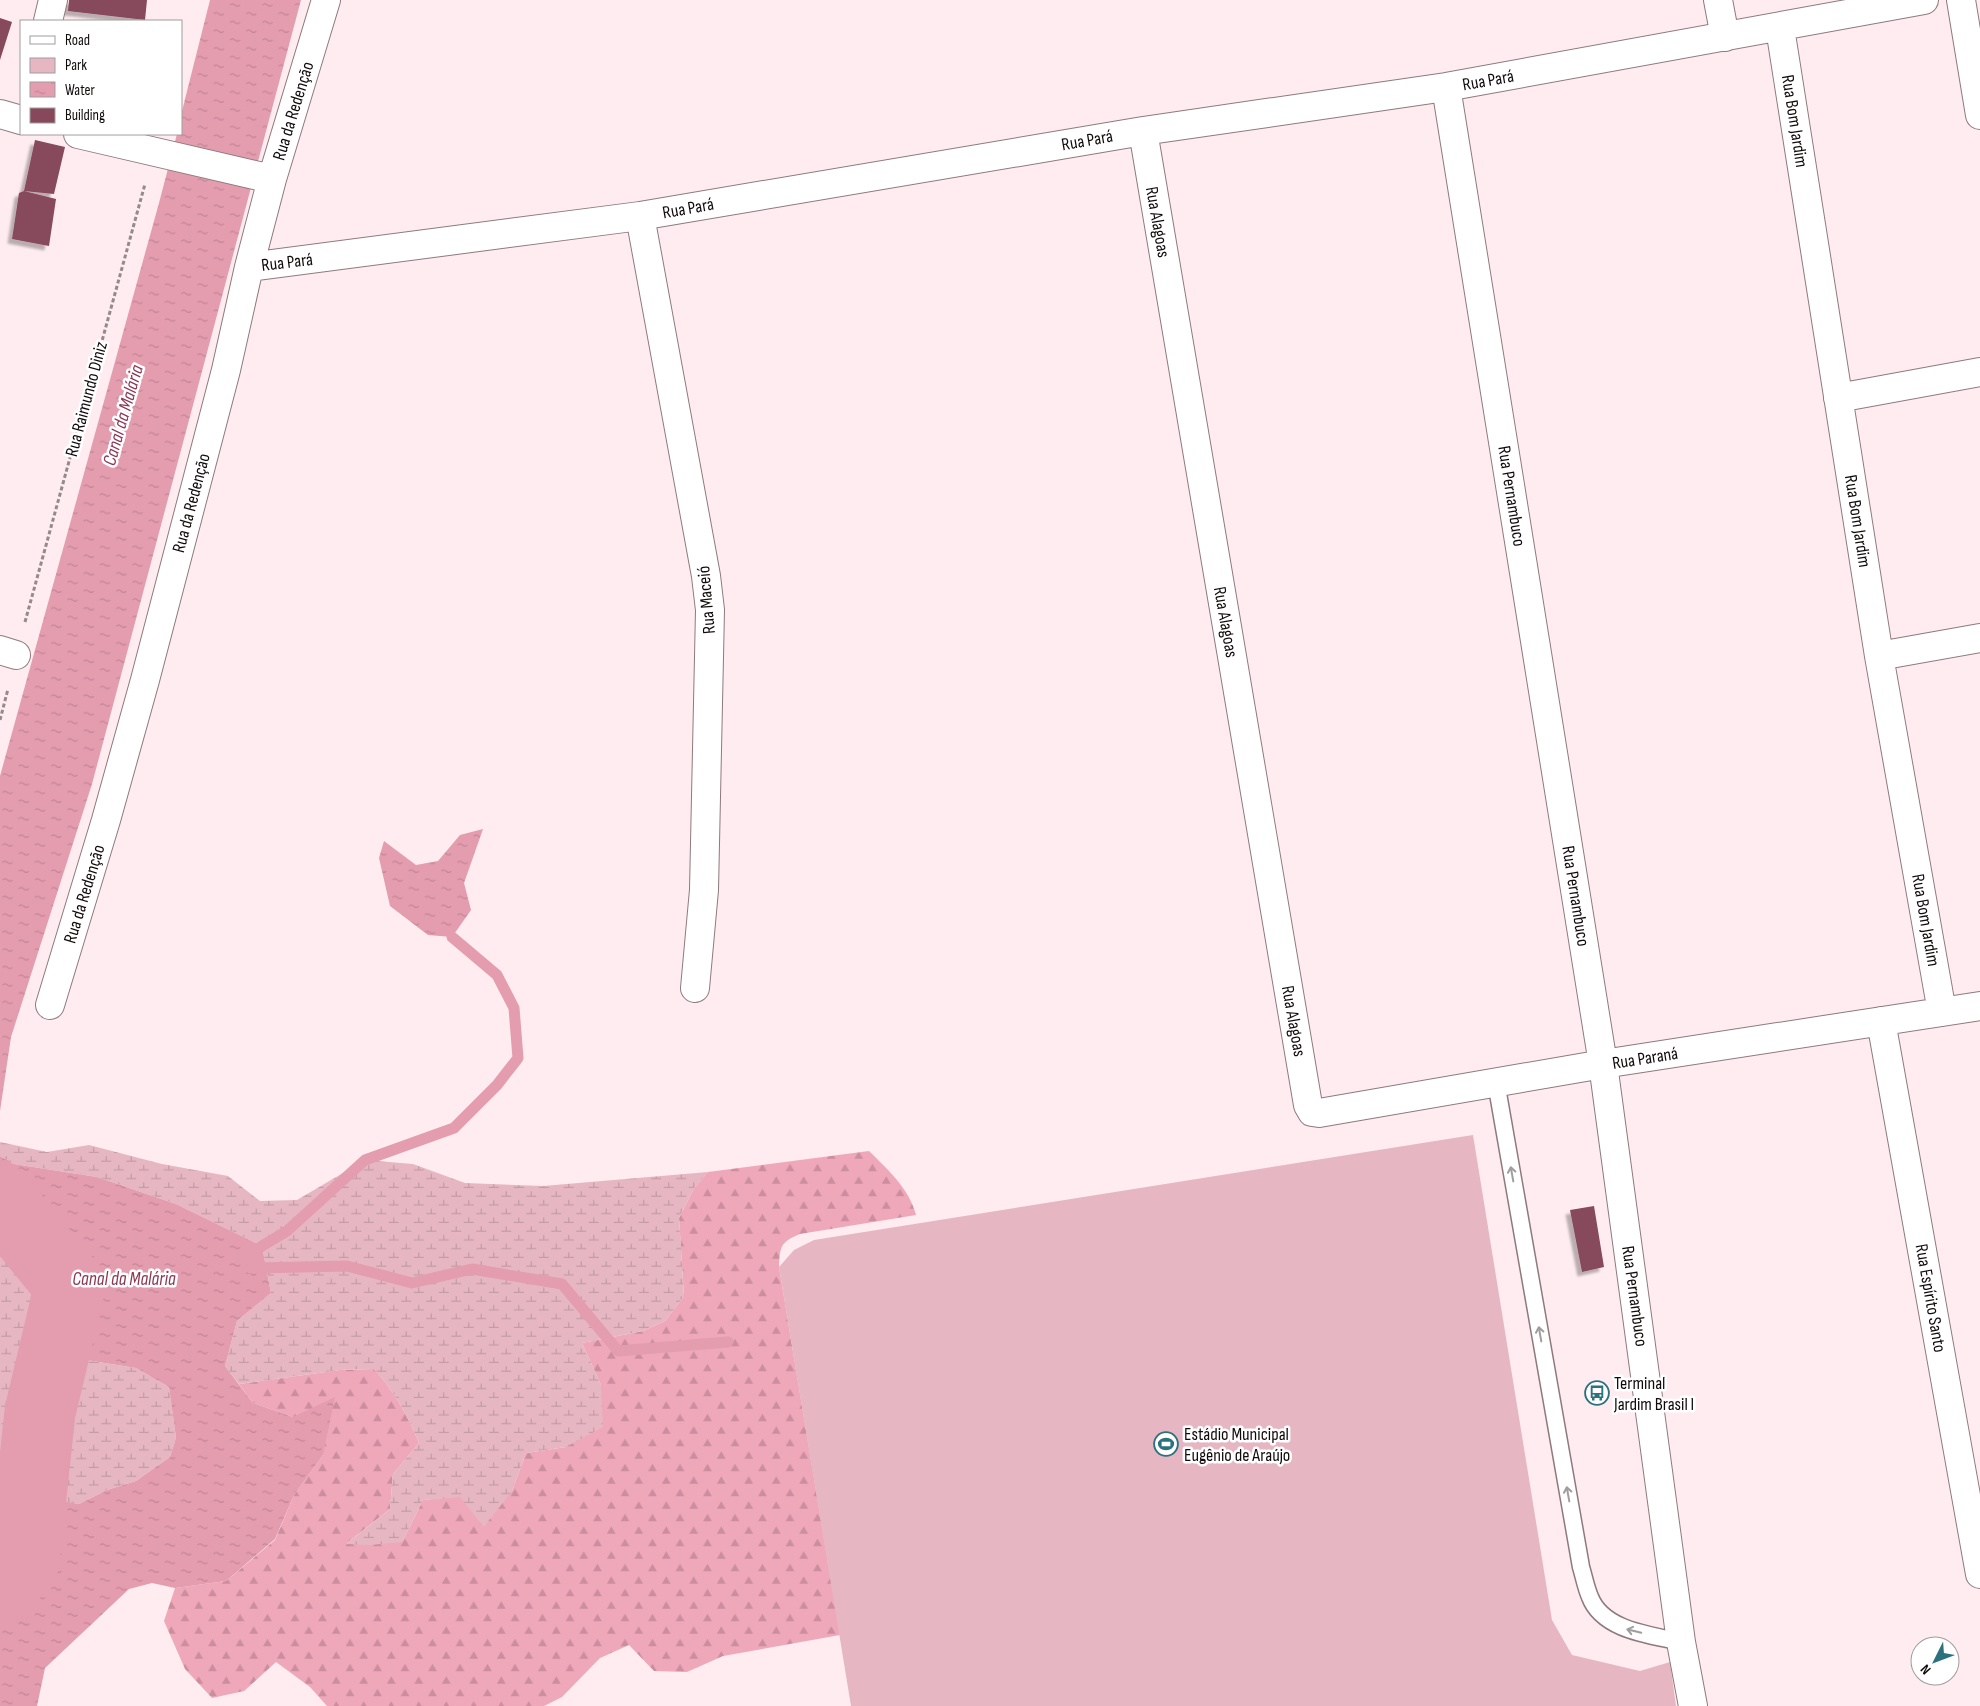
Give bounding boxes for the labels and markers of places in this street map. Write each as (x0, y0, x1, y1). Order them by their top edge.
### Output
place label: Terminal Jardim Brasil I (1613, 1373, 1694, 1415)
bus stop icon: Terminal Jardim Brasil I (1584, 1380, 1610, 1406)
place label: Estádio Municipal Eugênio de Araújo (1184, 1424, 1290, 1466)
sports icon: Estádio Municipal Eugênio de Araújo (1153, 1431, 1179, 1457)

